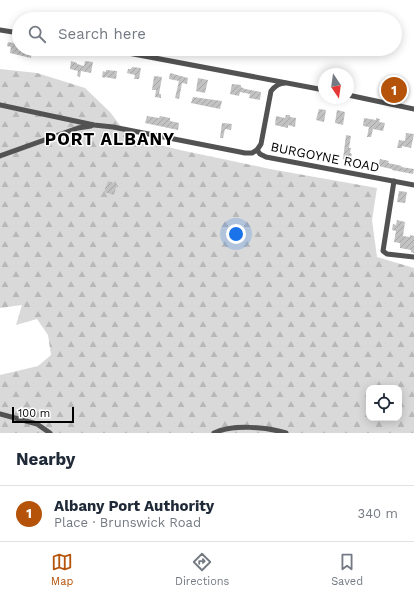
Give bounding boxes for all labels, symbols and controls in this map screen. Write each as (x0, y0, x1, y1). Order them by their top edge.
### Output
search box (12, 12, 402, 56)
icon: search (26, 23, 48, 45)
text: Search here (58, 25, 146, 43)
north arrow (318, 68, 354, 104)
pin: 1 (381, 75, 407, 105)
district label: PORT ALBANY (45, 129, 175, 149)
street label: BURGOYNE ROAD (269, 139, 381, 175)
your location (226, 224, 246, 244)
map controls (366, 385, 402, 421)
button: locate (366, 385, 402, 421)
scale bar (12, 405, 74, 424)
text: 100 m (18, 407, 50, 420)
text: Nearby (16, 449, 75, 469)
text: Albany Port Authority (54, 497, 214, 515)
text: 1 (26, 506, 32, 521)
text: 340 m (358, 506, 398, 521)
text: Place · Brunswick Road (54, 515, 201, 530)
tab: Map (51, 551, 73, 588)
tab: Directions (175, 551, 229, 588)
tab: Saved (331, 551, 363, 588)

